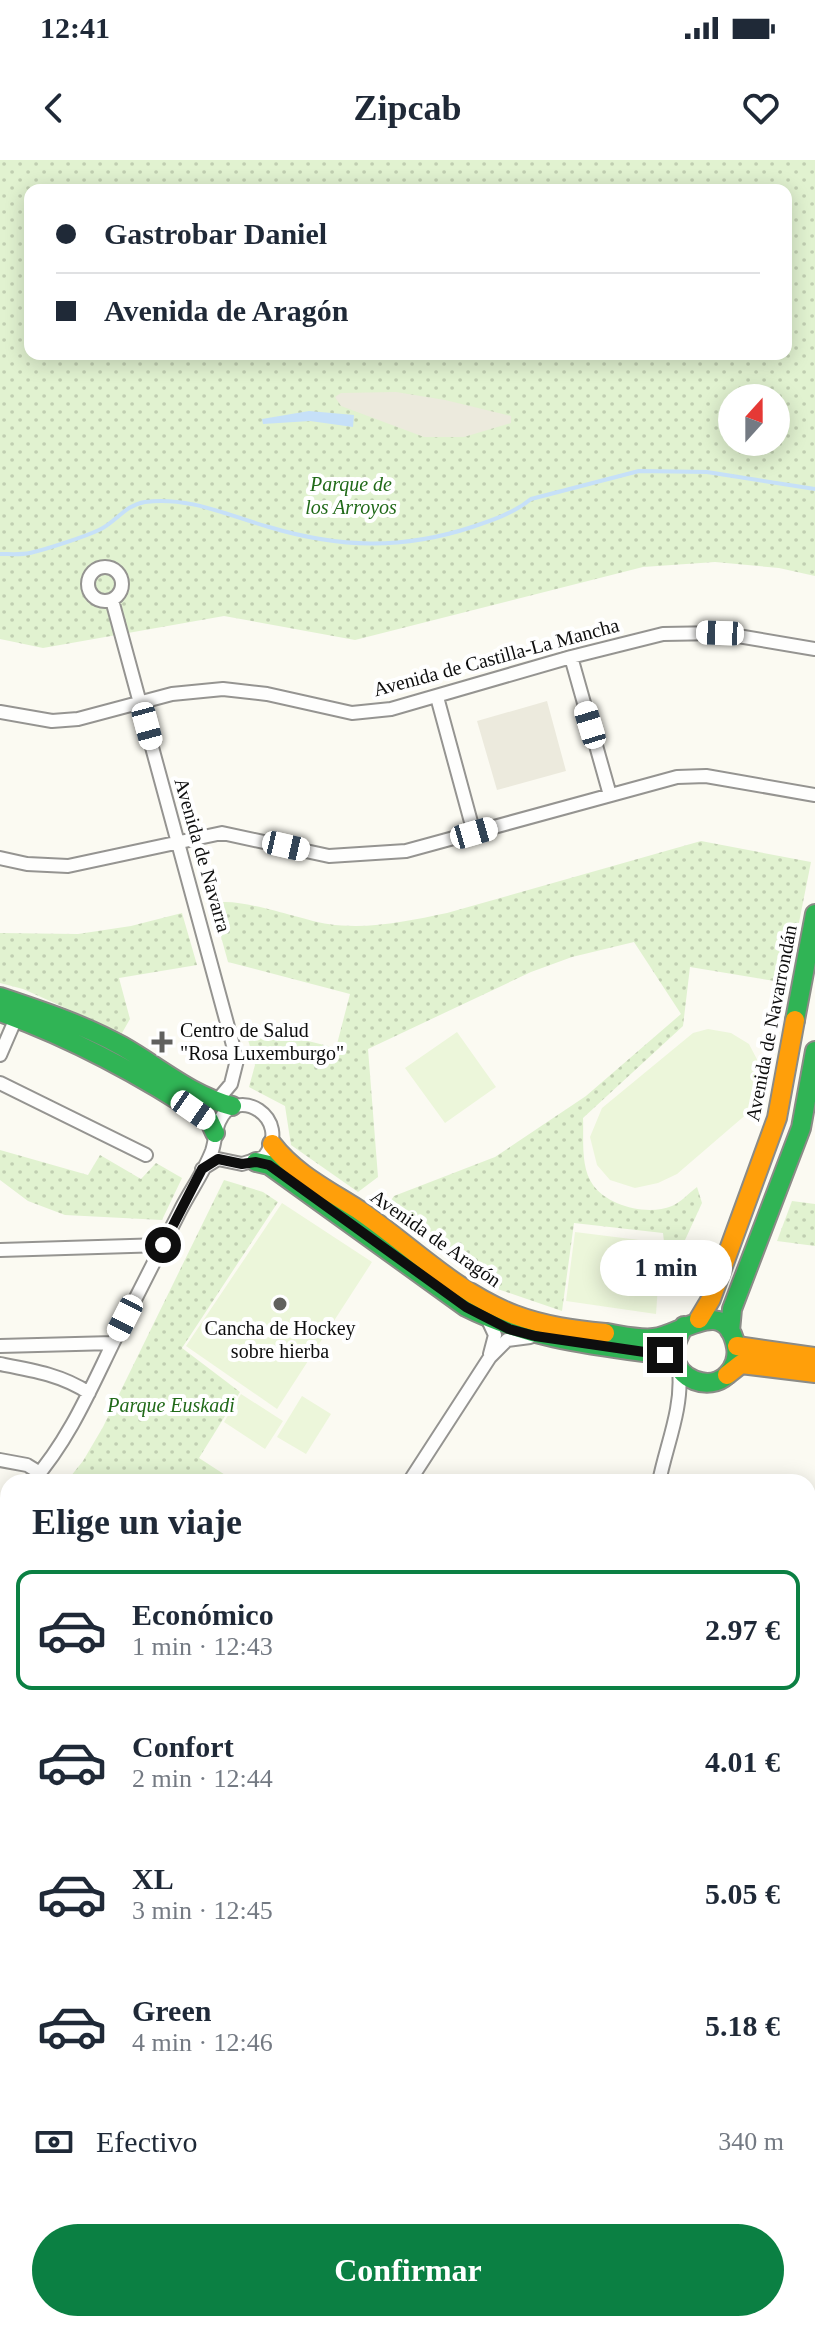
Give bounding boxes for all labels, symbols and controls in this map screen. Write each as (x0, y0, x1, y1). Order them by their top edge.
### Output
text: 12:41 (40, 11, 110, 44)
icon: back (32, 86, 76, 130)
icon: heart (739, 86, 783, 130)
text: Zipcab (353, 88, 462, 128)
text: Gastrobar Daniel (104, 217, 327, 250)
text: Avenida de Aragón (104, 294, 348, 327)
north arrow (718, 384, 790, 456)
map controls (718, 384, 790, 456)
park label: Parque de los Arroyos (305, 473, 397, 519)
street label: Avenida de Castilla-La Mancha (371, 614, 621, 700)
car (696, 620, 744, 646)
car (572, 699, 608, 751)
car (129, 700, 165, 752)
street label: Avenida de Navarra (170, 775, 236, 935)
car (448, 815, 500, 851)
car (260, 829, 312, 863)
street label: Avenida de Navarrondán (741, 923, 801, 1123)
place label: Centro de Salud "Rosa Luxemburgo" (180, 1019, 344, 1065)
marker: Centro de Salud "Rosa Luxemburgo" (151, 1031, 173, 1053)
car (166, 1086, 220, 1134)
street label: Avenida de Aragón (366, 1185, 505, 1292)
route start (145, 1227, 181, 1263)
callout: 1 min (599, 1239, 731, 1295)
text: 1 min (635, 1253, 697, 1282)
car (103, 1291, 147, 1345)
marker: Cancha de Hockey sobre hierba (271, 1295, 289, 1313)
place label: Cancha de Hockey sobre hierba (204, 1317, 356, 1362)
route end (647, 1337, 683, 1373)
park label: Parque Euskadi (106, 1394, 235, 1417)
text: Elige un viaje (32, 1502, 242, 1542)
icon: car (36, 1594, 108, 1666)
text: Económico (132, 1598, 274, 1631)
text: 2.97 € (705, 1613, 780, 1646)
text: 1 min · 12:43 (132, 1632, 273, 1661)
icon: car (36, 1726, 108, 1798)
text: Confort (132, 1730, 234, 1763)
text: 4.01 € (705, 1745, 780, 1778)
text: 2 min · 12:44 (132, 1764, 273, 1793)
icon: car (36, 1858, 108, 1930)
text: XL (132, 1862, 174, 1895)
text: 5.05 € (705, 1877, 780, 1910)
text: 3 min · 12:45 (132, 1896, 273, 1925)
icon: car (36, 1990, 108, 2062)
text: Green (132, 1994, 211, 2027)
text: 5.18 € (705, 2009, 780, 2042)
text: 4 min · 12:46 (132, 2028, 273, 2057)
icon: cash (32, 2120, 76, 2164)
text: Efectivo (96, 2125, 198, 2158)
text: 340 m (718, 2127, 784, 2156)
button: Confirmar (32, 2224, 784, 2316)

